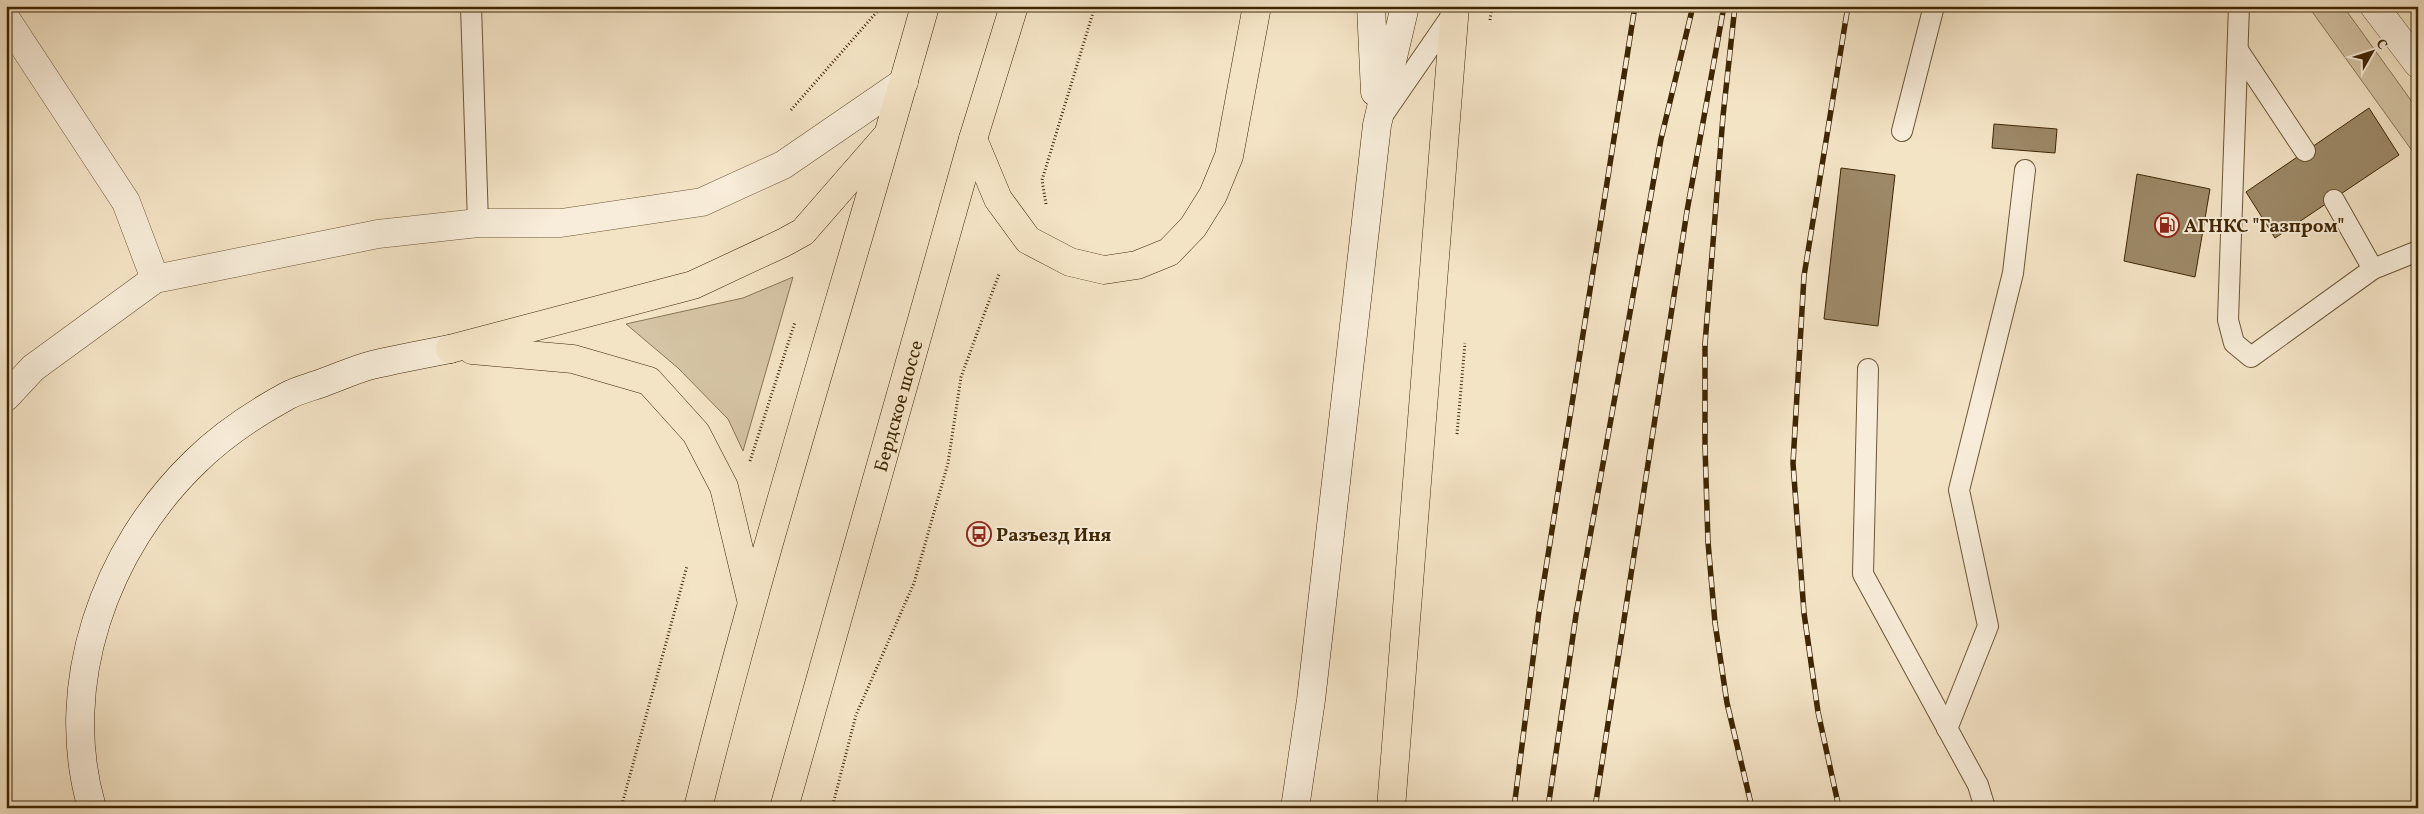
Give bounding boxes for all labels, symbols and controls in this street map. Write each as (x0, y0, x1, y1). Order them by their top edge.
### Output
north arrow (2346, 28, 2396, 78)
text: С (2371, 35, 2391, 54)
fuel station icon: АГНКС "Газпром" (2154, 212, 2180, 238)
place label: АГНКС "Газпром" (2184, 214, 2344, 240)
street label: Бердское шоссе (869, 338, 931, 475)
bus stop icon: Разъезд Иня (966, 521, 992, 547)
place label: Разъезд Иня (996, 523, 1112, 549)

